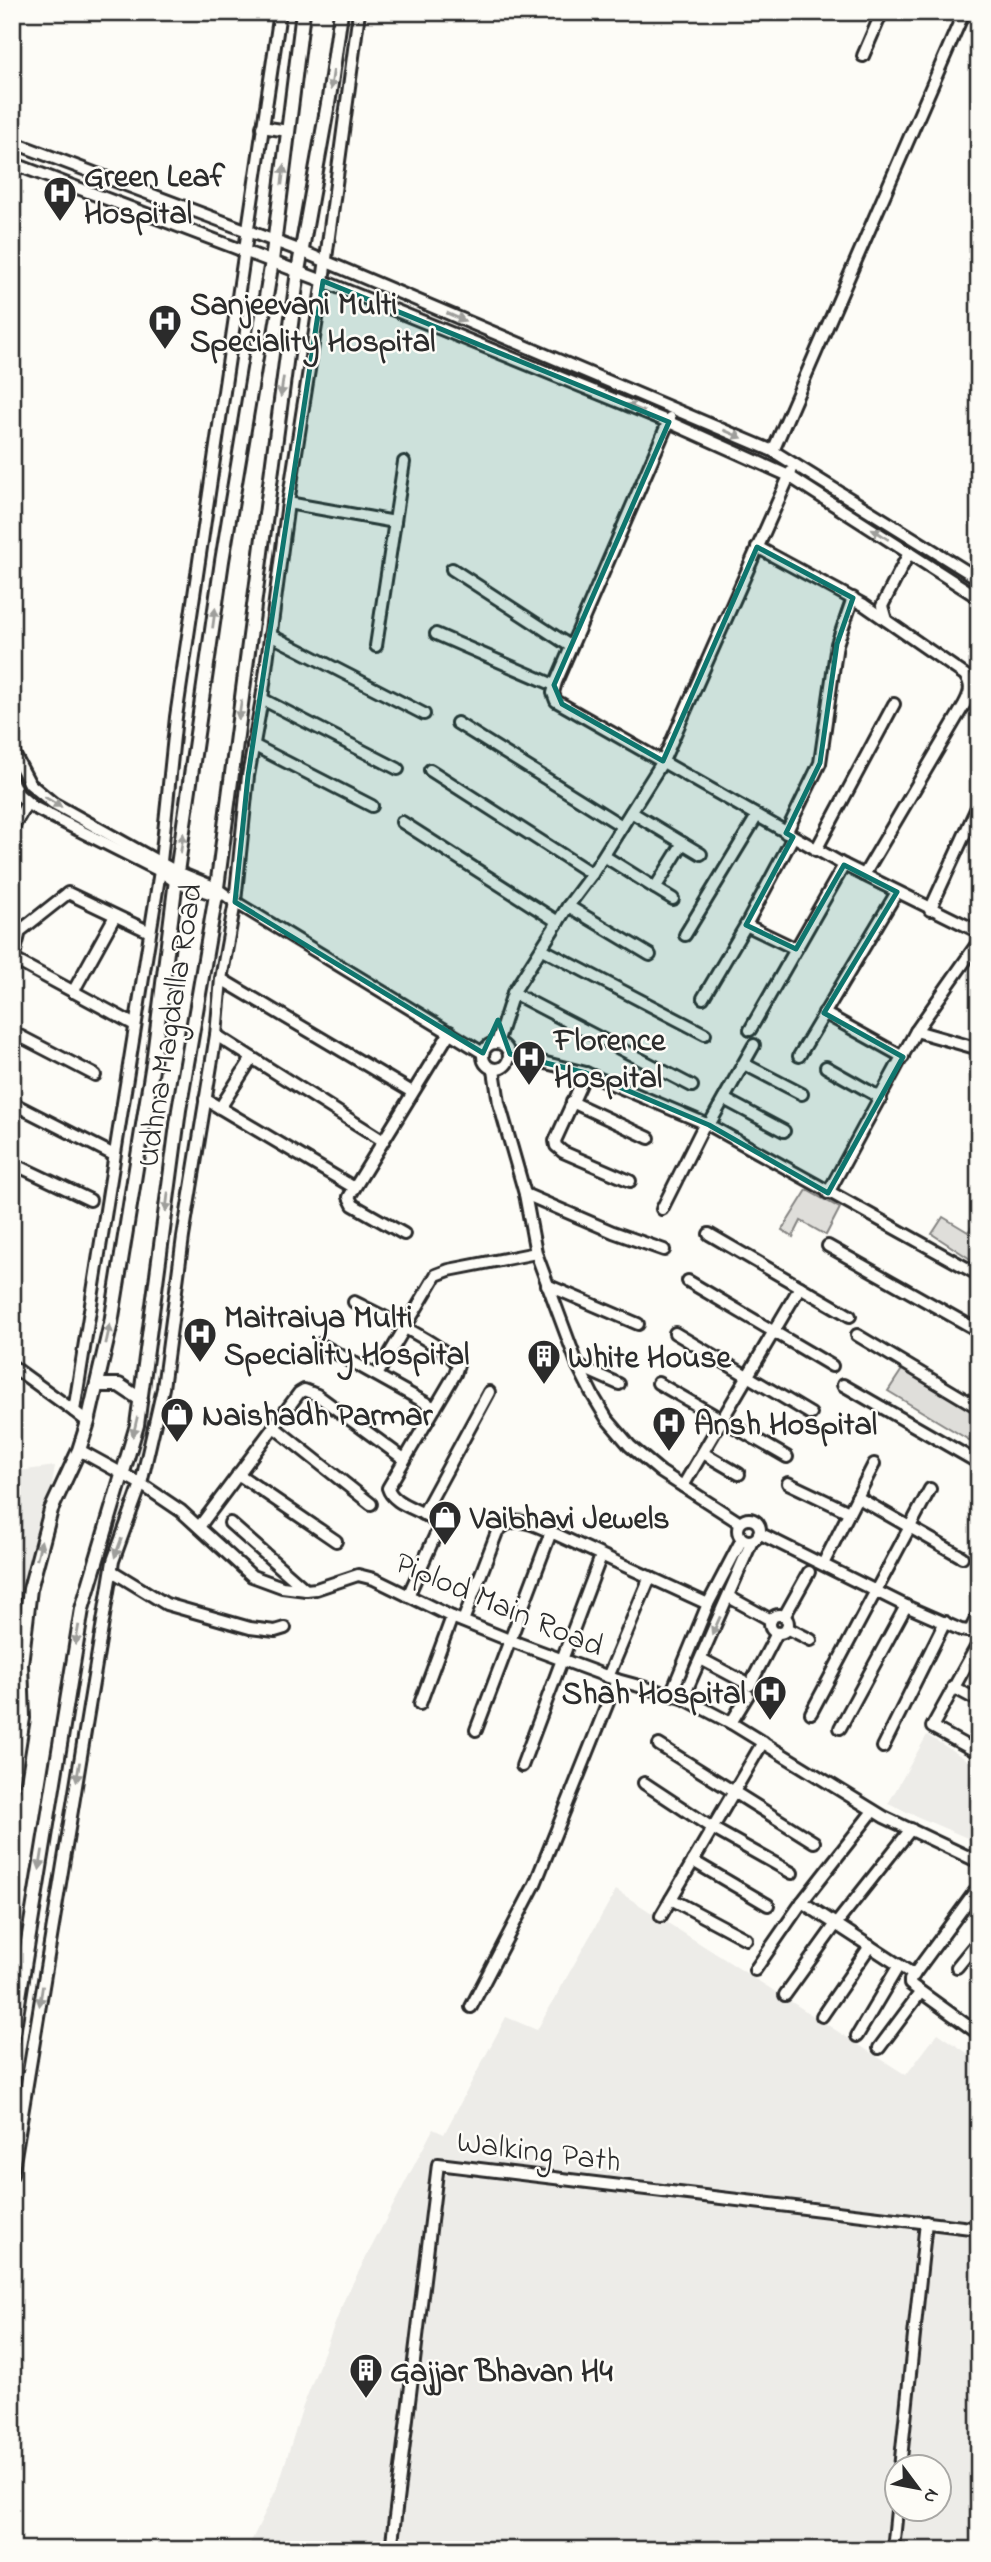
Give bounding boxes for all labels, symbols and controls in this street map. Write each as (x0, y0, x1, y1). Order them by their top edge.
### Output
one-way arrow (326, 69, 337, 91)
place label: Green Leaf Hospital (84, 155, 226, 239)
one-way arrow (277, 164, 288, 186)
hospital icon: Green Leaf Hospital (41, 174, 79, 223)
place label: Sanjeevani Multi Speciality Hospital (190, 283, 435, 368)
hospital icon: Sanjeevani Multi Speciality Hospital (146, 302, 184, 351)
one-way arrow (446, 311, 466, 323)
one-way arrow (277, 377, 288, 399)
one-way arrow (624, 403, 645, 414)
one-way arrow (723, 429, 744, 440)
one-way arrow (871, 528, 890, 541)
one-way arrow (209, 607, 220, 629)
one-way arrow (234, 699, 245, 721)
one-way arrow (44, 796, 63, 809)
one-way arrow (176, 832, 187, 854)
street label: Udhna Magdalla Road (126, 880, 217, 1171)
place label: Florence Hospital (552, 1019, 667, 1103)
hospital icon: Florence Hospital (510, 1038, 548, 1087)
one-way arrow (162, 1191, 173, 1213)
place label: Maitraiya Multi Speciality Hospital (224, 1296, 469, 1381)
hospital icon: Maitraiya Multi Speciality Hospital (181, 1315, 219, 1364)
one-way arrow (103, 1323, 114, 1345)
place label: White House (568, 1336, 733, 1383)
building icon: White House (525, 1337, 563, 1386)
place label: Naishadh Parmar (202, 1394, 434, 1441)
shop icon: Naishadh Parmar (158, 1395, 196, 1444)
place label: Ansh Hospital (694, 1403, 877, 1450)
hospital icon: Ansh Hospital (650, 1404, 688, 1453)
one-way arrow (130, 1416, 141, 1438)
place label: Vaibhavi Jewels (469, 1497, 670, 1544)
shop icon: Vaibhavi Jewels (426, 1498, 464, 1547)
one-way arrow (112, 1538, 123, 1559)
one-way arrow (34, 1539, 45, 1561)
street label: Piplod Main Road (387, 1541, 610, 1671)
one-way arrow (710, 1616, 722, 1636)
one-way arrow (71, 1624, 82, 1646)
place label: Shah Hospital (562, 1672, 746, 1719)
hospital icon: Shah Hospital (751, 1673, 789, 1722)
one-way arrow (72, 1761, 83, 1783)
one-way arrow (35, 1849, 46, 1871)
one-way arrow (35, 1986, 46, 2008)
street label: Walking Path (454, 2120, 623, 2187)
place label: Gajjar Bhavan H4 (390, 2350, 613, 2397)
building icon: Gajjar Bhavan H4 (347, 2351, 385, 2400)
north arrow (883, 2454, 953, 2524)
text: N (915, 2483, 945, 2508)

